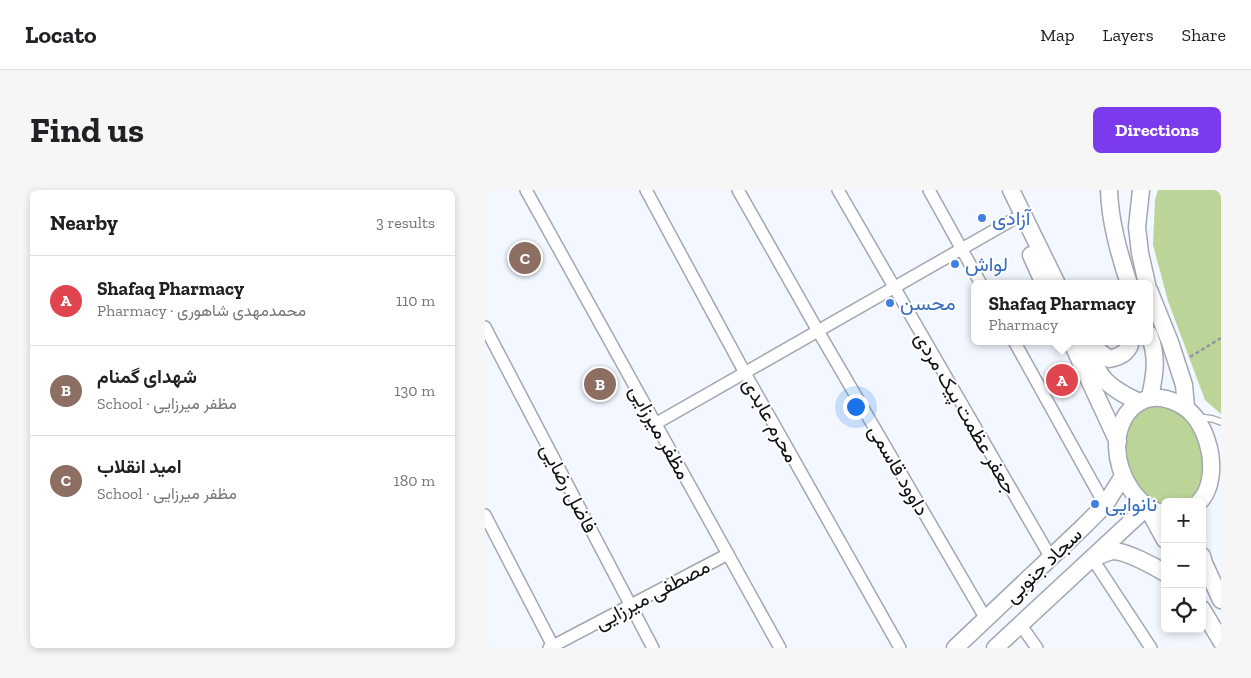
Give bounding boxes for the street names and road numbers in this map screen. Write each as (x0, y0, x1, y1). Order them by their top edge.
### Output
street label: جعفر عظمت پیک مردی (908, 327, 1022, 500)
street label: محرم عابدی (737, 373, 804, 467)
street label: مظفر میرزایی (623, 380, 696, 484)
street label: داوود قاسمی (862, 420, 935, 520)
street label: فاضل رضایی (534, 439, 603, 537)
street label: سجاد جنوبی (999, 522, 1087, 609)
street label: مصطفی میرزایی (590, 554, 714, 635)

